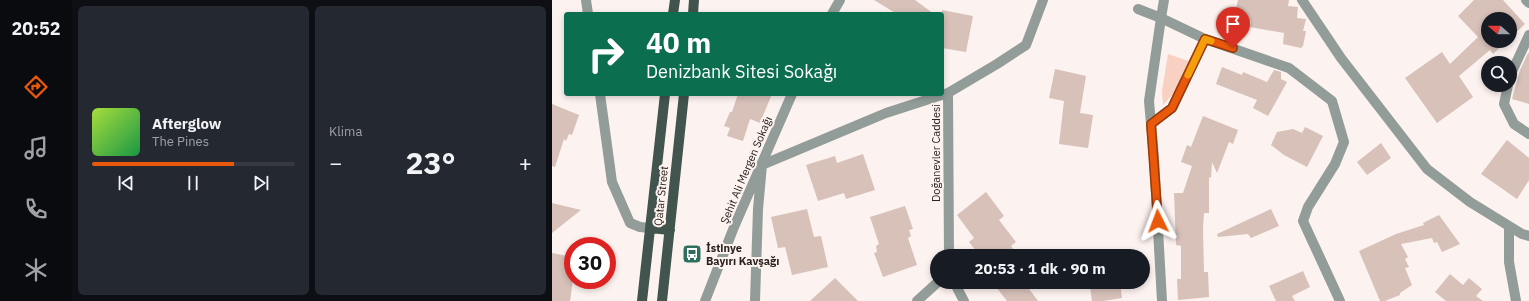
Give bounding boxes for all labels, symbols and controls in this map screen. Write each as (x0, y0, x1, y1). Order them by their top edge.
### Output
pin (1216, 7.0, 1250, 48)
north arrow (1481, 12, 1517, 48)
map controls (1481, 12, 1517, 92)
icon: arrive (1222, 13, 1244, 35)
text: 20:52 (11, 17, 61, 40)
text: 40 m (646, 24, 711, 61)
icon: right (580, 28, 632, 80)
button: search (1481, 56, 1517, 92)
text: Denizbank Sitesi Sokağı (646, 60, 837, 83)
icon: directions (22, 73, 50, 101)
street label: Doğanevler Caddesi (929, 104, 943, 202)
text: Afterglow (152, 114, 221, 133)
street label: Şehit Ali Mergen Sokağı (717, 114, 775, 226)
text: Klima (329, 123, 362, 140)
text: The Pines (152, 133, 209, 150)
icon: music (22, 134, 50, 162)
text: 23° (405, 143, 456, 182)
text: − (329, 148, 342, 177)
text: + (519, 148, 532, 177)
street label: Qatar Street (651, 165, 671, 227)
icon: previous (115, 172, 137, 194)
icon: pause (182, 172, 204, 194)
icon: next (250, 172, 272, 194)
icon: phone (22, 195, 50, 223)
position arrow (1137, 200, 1179, 242)
speed limit sign: 30 (564, 237, 616, 289)
place label: İstinye Bayırı Kavşağı (706, 241, 779, 268)
bus stop icon: İstinye Bayırı Kavşağı (681, 243, 703, 265)
icon: climate (22, 256, 50, 284)
text: 20:53 · 1 dk · 90 m (974, 259, 1106, 278)

